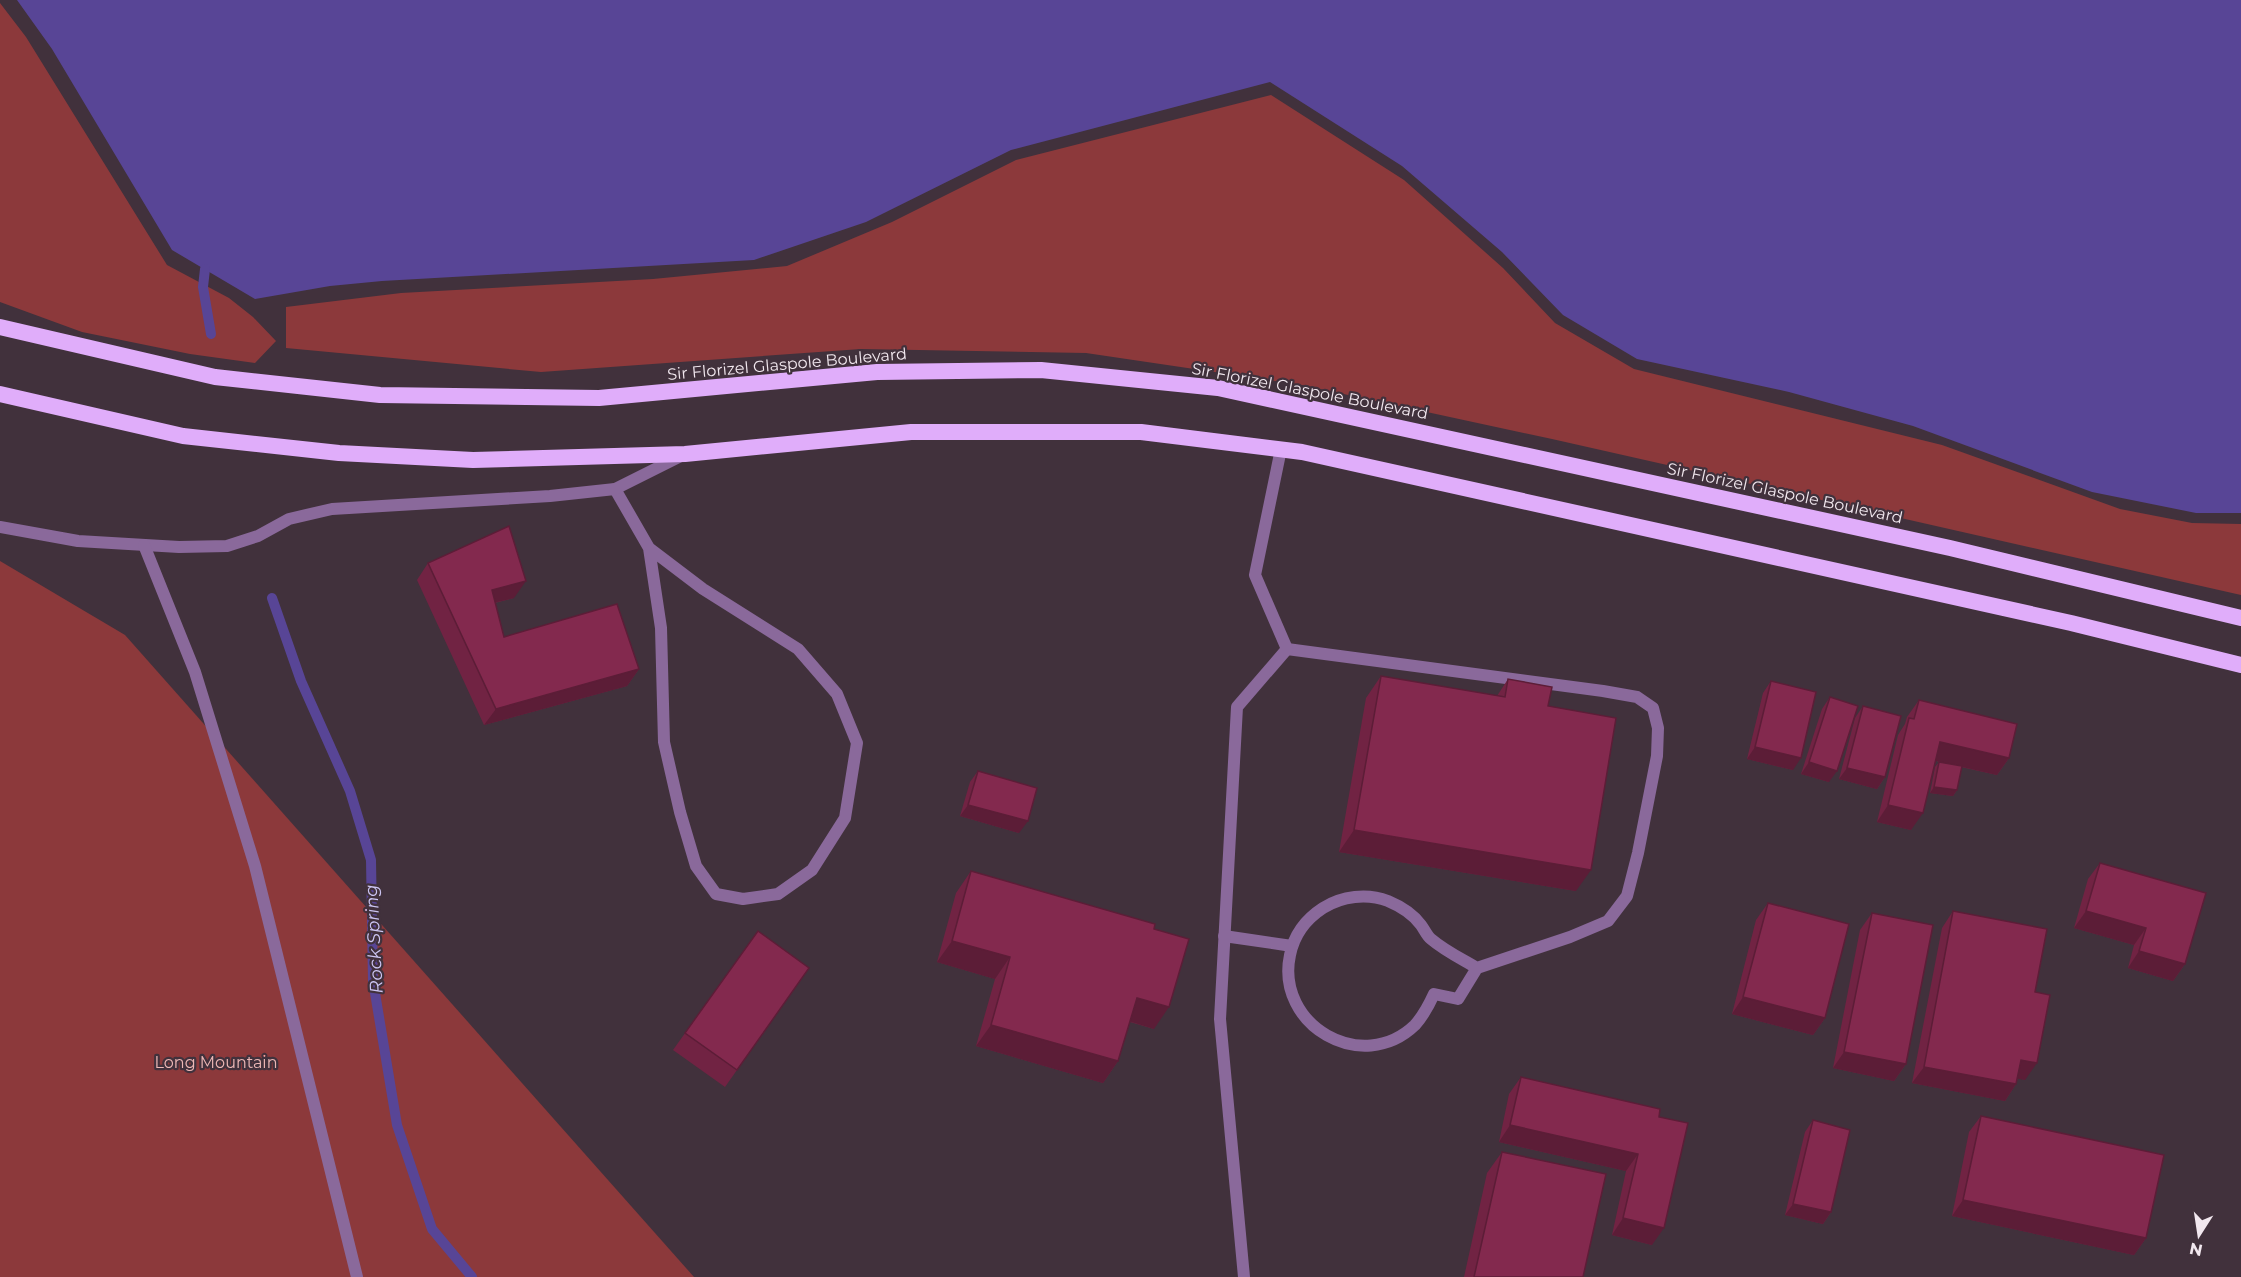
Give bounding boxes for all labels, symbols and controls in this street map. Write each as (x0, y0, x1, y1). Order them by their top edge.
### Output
street label: Sir Florizel Glaspole Boulevard (666, 344, 908, 384)
street label: Sir Florizel Glaspole Boulevard (1190, 359, 1430, 423)
street label: Sir Florizel Glaspole Boulevard (1665, 459, 1905, 527)
water label: Rock Spring (360, 884, 388, 994)
park label: Long Mountain (155, 1053, 277, 1072)
north arrow (2169, 1205, 2229, 1265)
text: N (2188, 1239, 2204, 1260)

